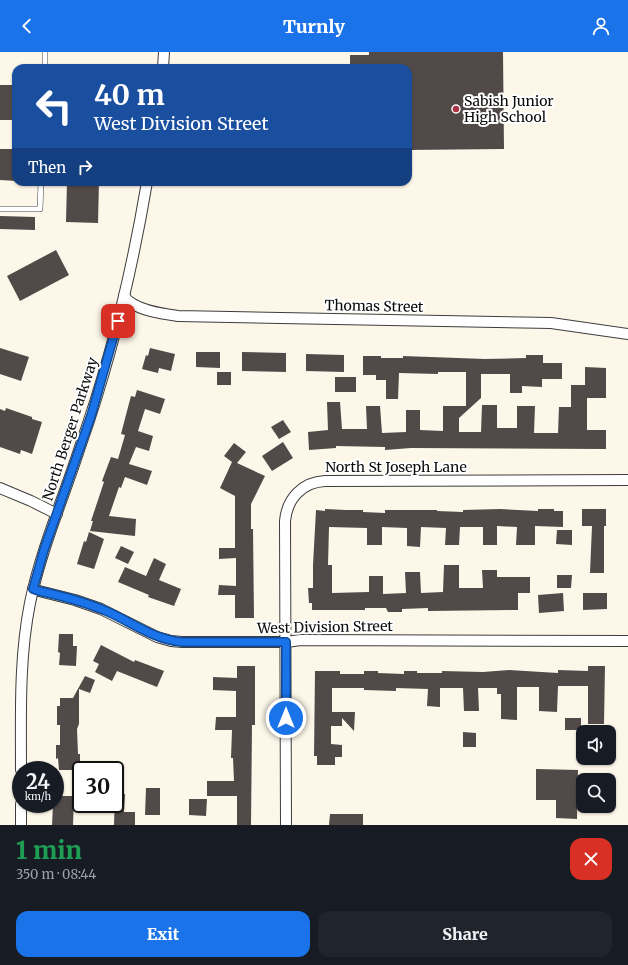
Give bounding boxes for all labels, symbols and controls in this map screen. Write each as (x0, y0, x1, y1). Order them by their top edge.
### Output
icon: back (16, 15, 38, 37)
text: Turnly (283, 15, 345, 38)
icon: person (590, 15, 612, 37)
text: 40 m (94, 77, 165, 113)
icon: left (28, 80, 80, 132)
place label: Sabish Junior High School (464, 92, 554, 126)
marker: Sabish Junior High School (451, 104, 461, 114)
text: West Division Street (94, 112, 269, 135)
icon: right (74, 156, 96, 178)
text: Then (28, 158, 66, 177)
street label: Thomas Street (324, 296, 424, 316)
pin (101, 304, 135, 338)
icon: arrive (107, 310, 129, 332)
street label: North Berger Parkway (38, 354, 102, 503)
street label: North St Joseph Lane (325, 458, 467, 476)
street label: West Division Street (256, 617, 394, 637)
position arrow (265, 697, 307, 739)
map controls (576, 725, 616, 813)
button: sound (576, 725, 616, 765)
speed limit sign: 30 (72, 761, 124, 813)
text: 24 (26, 769, 50, 794)
button: search (576, 773, 616, 813)
text: km/h (25, 790, 51, 803)
text: 1 min (16, 835, 82, 866)
button: close (570, 838, 612, 880)
text: 350 m · 08:44 (16, 866, 96, 883)
button: Exit (16, 911, 310, 957)
button: Share (318, 911, 612, 957)

